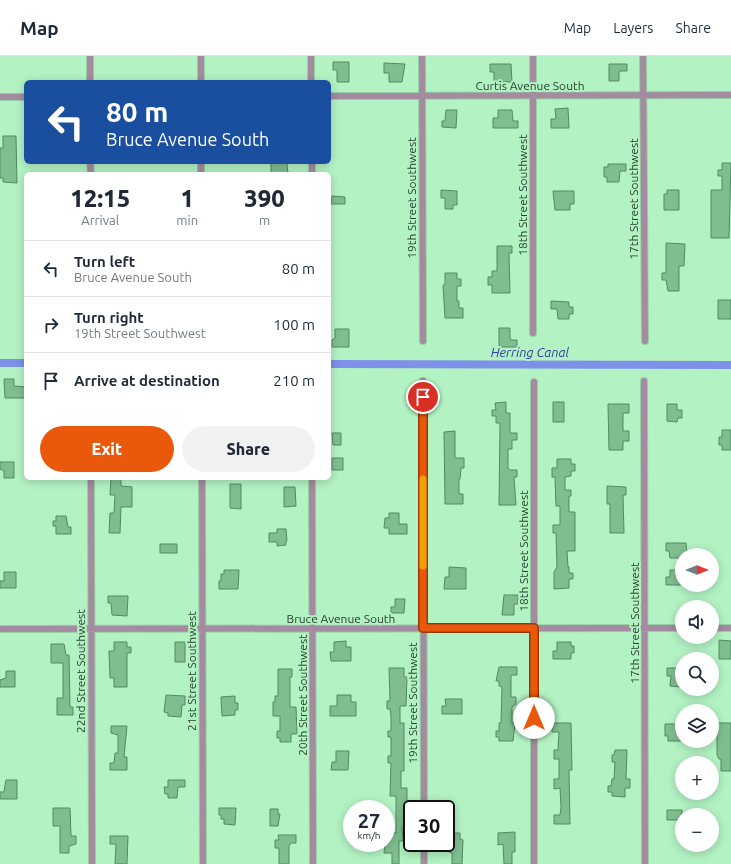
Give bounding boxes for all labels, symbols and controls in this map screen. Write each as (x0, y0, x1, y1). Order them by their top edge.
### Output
text: Map (20, 17, 59, 39)
text: Map (564, 20, 591, 36)
text: Layers (613, 20, 653, 36)
text: Share (675, 20, 711, 36)
street label: Curtis Avenue South (475, 79, 585, 92)
icon: left (40, 96, 92, 148)
text: 80 m (106, 96, 168, 127)
text: Bruce Avenue South (106, 129, 269, 149)
street label: 18th Street Southwest (516, 134, 529, 256)
street label: 19th Street Southwest (405, 137, 418, 259)
street label: 17th Street Southwest (627, 138, 640, 260)
text: 12:15 (70, 185, 130, 212)
text: 1 (180, 185, 194, 212)
text: 390 (244, 185, 285, 212)
text: Arrival (81, 213, 119, 227)
text: min (176, 213, 198, 227)
text: m (259, 213, 270, 227)
text: Turn left (74, 253, 135, 270)
icon: left (40, 258, 62, 280)
text: 80 m (282, 260, 315, 277)
text: Bruce Avenue South (74, 270, 192, 284)
text: Turn right (74, 309, 144, 326)
icon: right (40, 314, 62, 336)
text: 100 m (273, 316, 315, 333)
text: 19th Street Southwest (74, 326, 206, 340)
water label: Herring Canal (491, 345, 570, 359)
icon: arrive (40, 370, 62, 392)
text: Arrive at destination (74, 372, 220, 389)
text: 210 m (273, 372, 315, 389)
pin (406, 380, 440, 414)
icon: arrive (412, 386, 434, 408)
button: Exit (40, 426, 174, 472)
button: Share (182, 426, 315, 472)
street label: 18th Street Southwest (517, 490, 530, 612)
north arrow (675, 548, 719, 592)
map controls (675, 548, 719, 852)
street label: 17th Street Southwest (628, 562, 641, 684)
button: sound (675, 600, 719, 644)
street label: 22nd Street Southwest (74, 609, 87, 733)
street label: 21st Street Southwest (185, 611, 198, 731)
street label: Bruce Avenue South (287, 612, 395, 625)
street label: 20th Street Southwest (296, 634, 309, 756)
street label: 19th Street Southwest (406, 642, 419, 764)
button: search (675, 652, 719, 696)
position arrow (513, 697, 555, 739)
button: layers (675, 704, 719, 748)
button: + (675, 756, 719, 800)
speed limit sign: 30 (403, 800, 455, 852)
button: − (675, 808, 719, 852)
text: 27 (358, 809, 380, 832)
text: km/h (357, 830, 381, 841)

